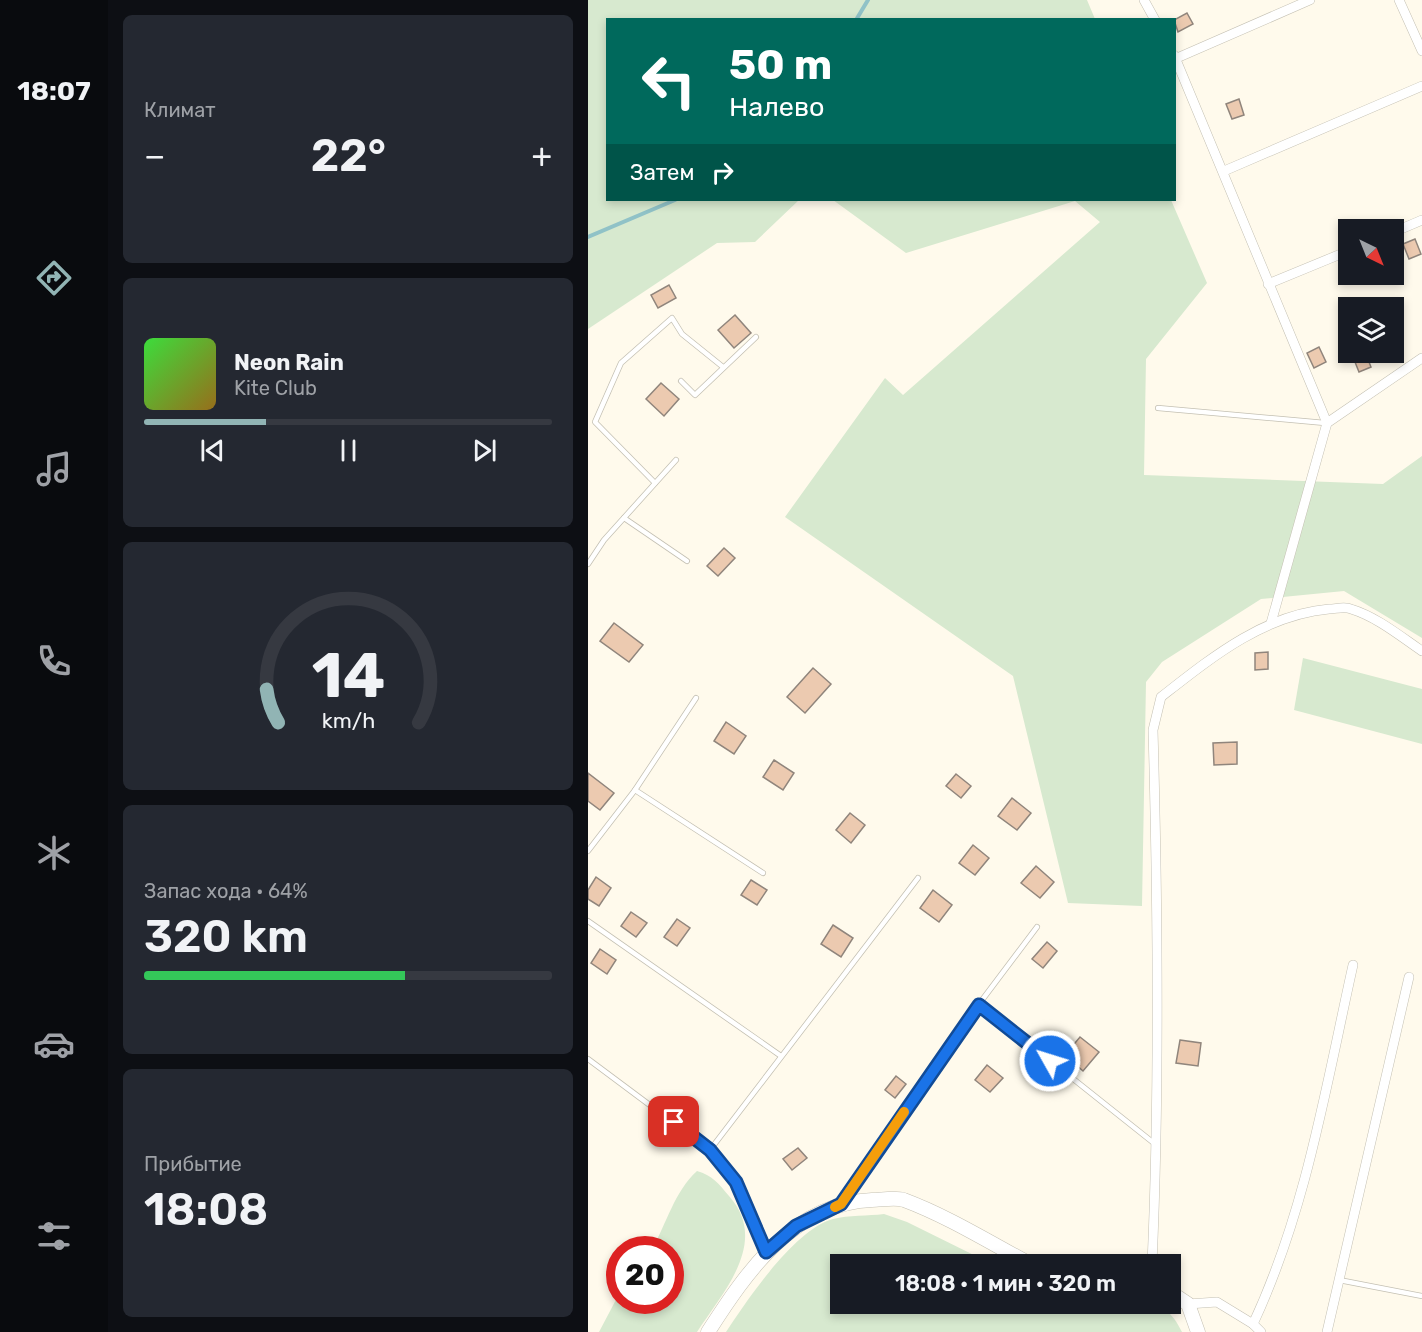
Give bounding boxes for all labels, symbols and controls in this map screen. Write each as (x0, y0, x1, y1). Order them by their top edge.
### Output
text: 50 m (729, 40, 832, 90)
icon: left (630, 42, 708, 120)
text: 18:07 (17, 75, 91, 107)
text: Налево (729, 91, 825, 123)
text: Климат (144, 98, 216, 122)
text: 22° (311, 129, 386, 182)
text: − (144, 136, 165, 175)
text: + (531, 136, 552, 175)
icon: right (706, 156, 739, 189)
text: Затем (630, 159, 694, 186)
north arrow (1338, 219, 1404, 285)
map controls (1338, 219, 1404, 363)
icon: directions (33, 257, 75, 299)
button: layers (1338, 297, 1404, 363)
text: Neon Rain (234, 349, 344, 376)
text: Kite Club (234, 376, 317, 400)
icon: previous (196, 434, 229, 467)
icon: pause (332, 434, 365, 467)
icon: next (468, 434, 501, 467)
icon: music (33, 448, 75, 490)
text: 14 (311, 639, 385, 713)
icon: phone (33, 640, 75, 682)
text: km/h (321, 708, 375, 733)
icon: climate (33, 832, 75, 874)
text: Запас хода · 64% (144, 879, 308, 903)
text: 320 km (144, 910, 308, 963)
icon: car (33, 1023, 75, 1065)
position arrow (1018, 1029, 1082, 1093)
pin (648, 1096, 699, 1147)
icon: arrive (657, 1105, 690, 1138)
text: Прибытие (144, 1152, 242, 1176)
text: 18:08 (144, 1183, 268, 1236)
icon: filters (33, 1215, 75, 1257)
speed limit sign: 20 (606, 1236, 684, 1314)
text: 18:08 · 1 мин · 320 m (895, 1270, 1116, 1297)

